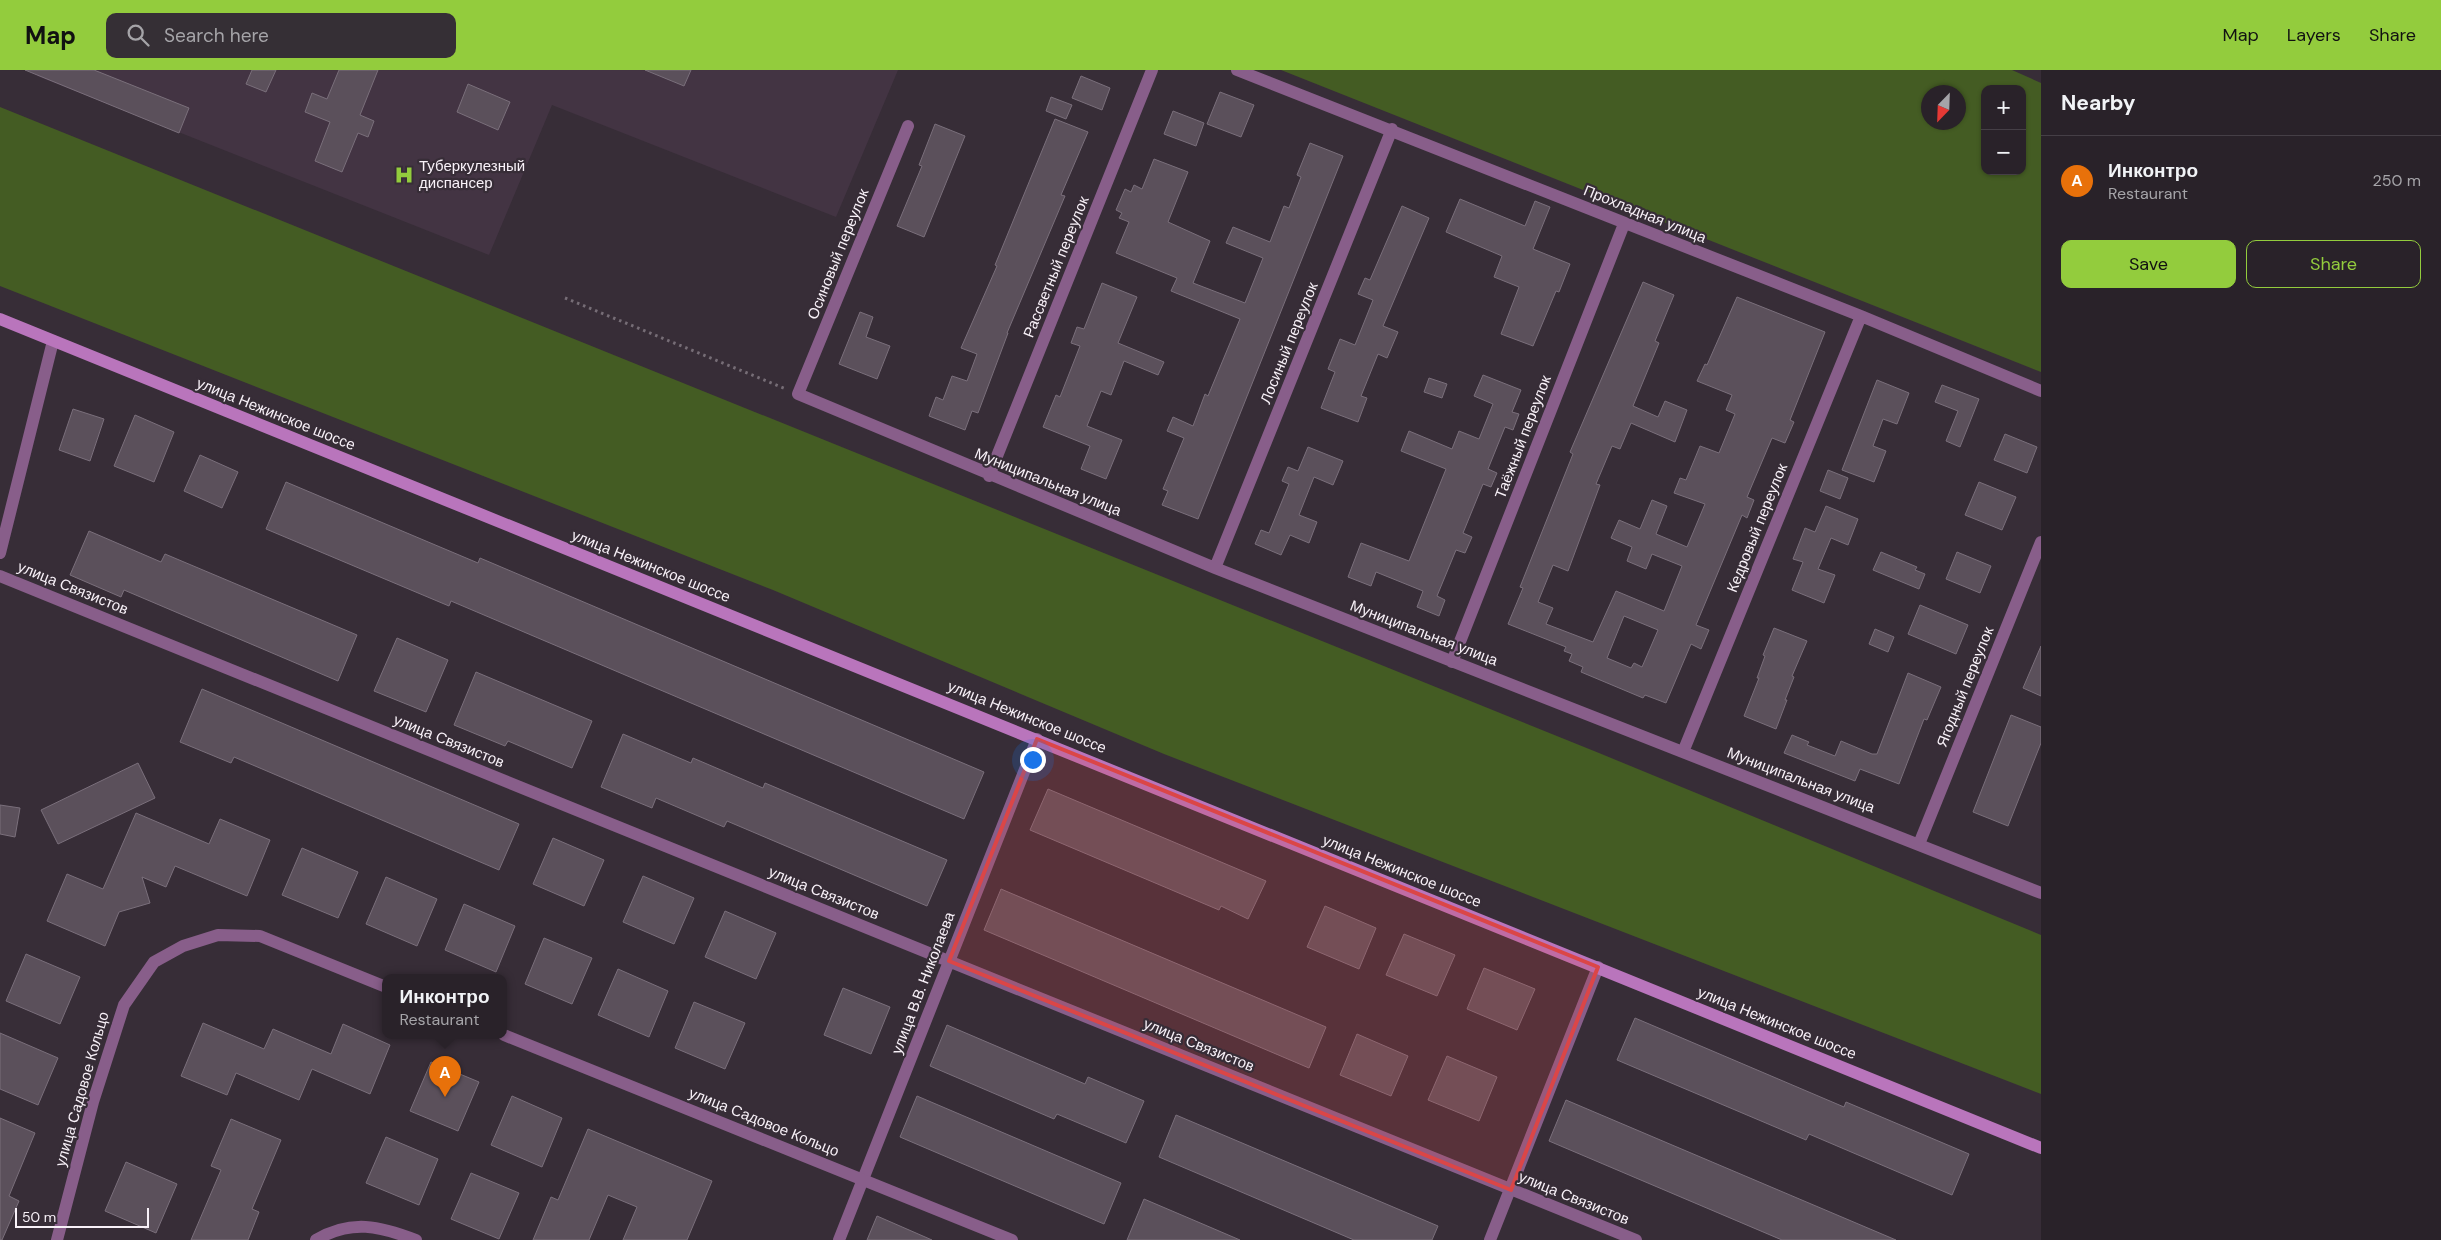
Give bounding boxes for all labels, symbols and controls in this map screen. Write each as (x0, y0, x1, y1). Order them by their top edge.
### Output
search box (106, 13, 456, 58)
text: Map (25, 20, 76, 51)
icon: search (124, 21, 152, 49)
text: Search here (164, 23, 269, 48)
text: Map (2223, 23, 2259, 47)
text: Layers (2287, 23, 2341, 47)
text: Share (2369, 23, 2416, 47)
north arrow (1921, 85, 1966, 130)
map controls (1981, 85, 2026, 175)
button: + (1981, 85, 2026, 130)
text: Nearby (2061, 89, 2135, 117)
button: − (1981, 130, 2026, 175)
place label: Туберкулезный диспансер (419, 156, 525, 193)
text: Инконтро (2108, 158, 2198, 183)
hospital icon: Туберкулезный диспансер (393, 164, 415, 186)
text: A (2071, 170, 2083, 191)
text: 250 m (2373, 170, 2421, 191)
street label: Прохладная улица (1581, 180, 1710, 248)
text: Restaurant (2108, 183, 2188, 204)
street label: Осиновый переулок (803, 185, 874, 322)
street label: Рассветный переулок (1018, 193, 1094, 341)
button: Save (2061, 240, 2236, 288)
button: Share (2246, 240, 2421, 288)
street label: Лосиный переулок (1255, 279, 1323, 407)
street label: Таёжный переулок (1490, 372, 1556, 502)
street label: улица Нежинское шоссе (194, 373, 358, 455)
street label: Муниципальная улица (972, 443, 1125, 521)
street label: Кедровый переулок (1722, 460, 1792, 595)
street label: улица Нежинское шоссе (569, 525, 733, 607)
street label: улица Связистов (15, 557, 131, 619)
street label: Муниципальная улица (1347, 596, 1501, 671)
street label: Ягодный переулок (1932, 623, 1998, 750)
street label: улица Нежинское шоссе (945, 676, 1109, 758)
street label: улица Связистов (391, 710, 507, 772)
street label: Муниципальная улица (1724, 743, 1878, 818)
your location (1020, 747, 1046, 773)
street label: улица Нежинское шоссе (1320, 830, 1484, 912)
street label: улица Связистов (766, 862, 882, 924)
street label: улица В.В. Николаева (887, 908, 960, 1057)
popup (382, 974, 507, 1039)
street label: улица Нежинское шоссе (1695, 982, 1859, 1064)
text: Инконтро (400, 984, 490, 1009)
street label: улица Садовое Кольцо (50, 1009, 114, 1169)
text: Restaurant (400, 1009, 480, 1030)
street label: улица Связистов (1141, 1014, 1257, 1076)
pin: A (429, 1056, 461, 1097)
street label: улица Садовое Кольцо (686, 1083, 842, 1161)
street label: улица Связистов (1516, 1167, 1632, 1229)
scale bar (15, 1205, 149, 1228)
text: 50 m (22, 1208, 56, 1226)

